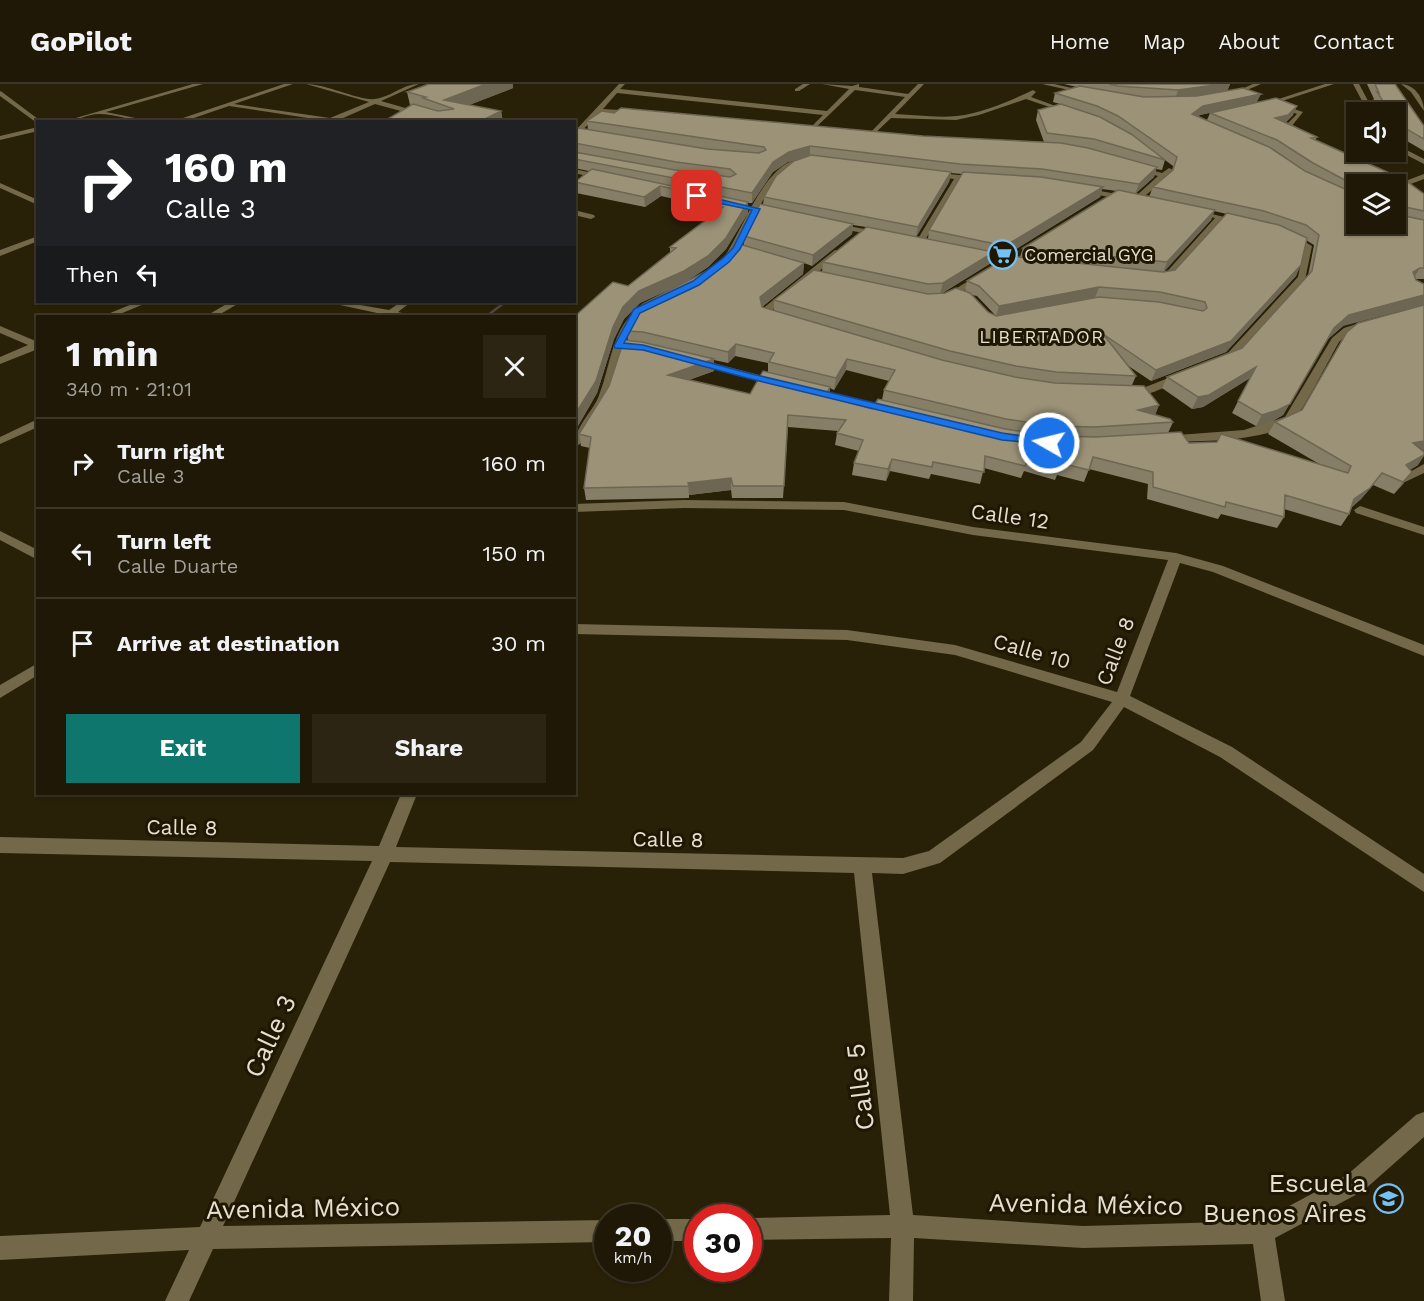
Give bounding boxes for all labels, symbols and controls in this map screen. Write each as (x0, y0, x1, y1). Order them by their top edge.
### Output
text: GoPilot (30, 25, 132, 58)
text: Home (1050, 29, 1110, 54)
text: Map (1143, 29, 1186, 54)
text: About (1219, 29, 1280, 54)
text: Contact (1313, 29, 1394, 54)
map controls (1346, 102, 1406, 234)
button: sound (1346, 102, 1406, 162)
text: 160 m (165, 143, 288, 192)
icon: right (66, 144, 144, 222)
pin (671, 170, 722, 221)
button: layers (1346, 174, 1406, 234)
icon: arrive (680, 179, 713, 212)
text: Calle 3 (165, 193, 256, 225)
supermarket icon: Comercial GYG (987, 238, 1019, 270)
place label: Comercial GYG (1024, 244, 1154, 265)
icon: left (131, 258, 164, 291)
text: Then (66, 262, 119, 287)
district label: LIBERTADOR (979, 326, 1105, 347)
text: 1 min (66, 333, 158, 375)
button: close (483, 335, 546, 398)
text: 340 m · 21:01 (66, 377, 192, 401)
position arrow (1017, 411, 1081, 475)
text: Turn right (117, 439, 224, 464)
icon: right (66, 447, 99, 480)
text: 160 m (482, 451, 546, 476)
text: Calle 3 (117, 464, 184, 488)
street label: Calle 12 (969, 498, 1051, 534)
text: Turn left (117, 529, 211, 554)
icon: left (66, 537, 99, 570)
text: 150 m (482, 541, 546, 566)
text: Calle Duarte (117, 554, 238, 578)
street label: Calle 8 (1091, 613, 1139, 689)
icon: arrive (66, 627, 99, 660)
street label: Calle 10 (990, 628, 1074, 674)
text: Arrive at destination (117, 631, 340, 656)
text: 30 m (491, 631, 546, 656)
button: Exit (66, 714, 300, 783)
button: Share (312, 714, 546, 783)
street label: Calle 8 (146, 814, 218, 840)
street label: Calle 8 (632, 826, 704, 852)
street label: Calle 3 (238, 990, 302, 1082)
street label: Calle 5 (840, 1042, 880, 1132)
place label: Escuela Buenos Aires (1203, 1168, 1367, 1228)
school or university icon: Escuela Buenos Aires (1372, 1182, 1404, 1214)
street label: Avenida México (988, 1187, 1184, 1221)
street label: Avenida México (205, 1191, 401, 1225)
speed limit sign: 30 (684, 1204, 762, 1282)
text: 20 (614, 1218, 652, 1253)
text: km/h (614, 1249, 652, 1267)

